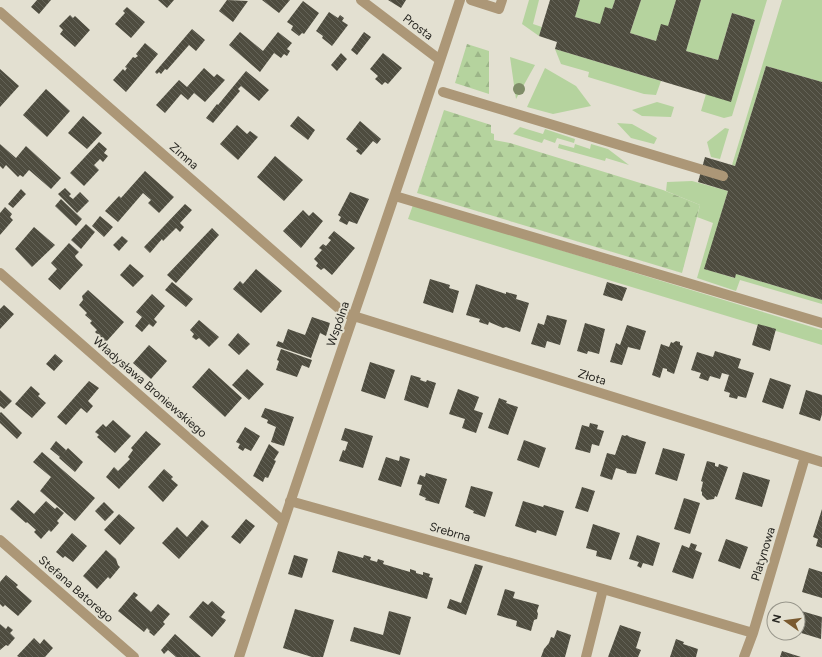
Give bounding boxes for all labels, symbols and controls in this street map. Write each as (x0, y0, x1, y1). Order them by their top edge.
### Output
street label: Prosta (400, 11, 436, 43)
street label: Zimna (167, 140, 201, 172)
street label: Wspólna (324, 300, 352, 348)
street label: Władysława Broniewskiego (90, 334, 210, 440)
street label: Złota (576, 366, 608, 388)
street label: Srebrna (428, 519, 472, 545)
street label: Platynowa (748, 525, 778, 583)
street label: Stefana Batorego (36, 553, 116, 625)
north arrow (766, 601, 806, 641)
text: N (769, 613, 784, 624)

